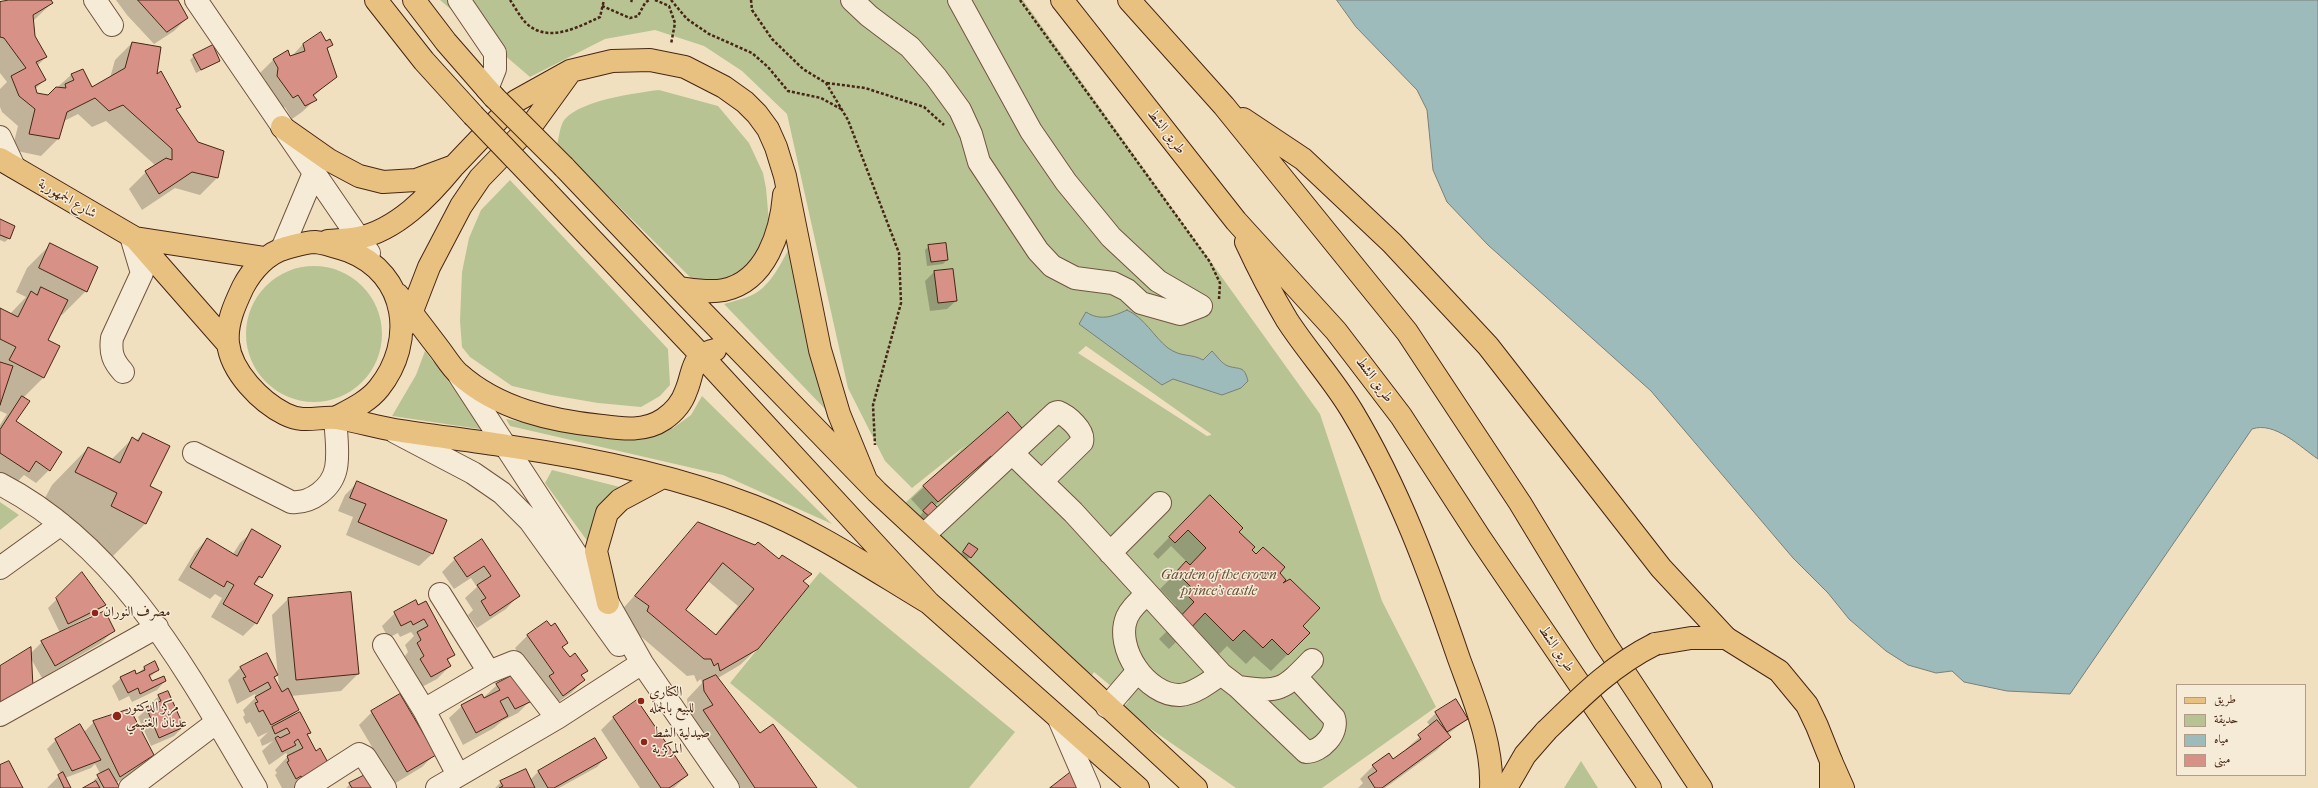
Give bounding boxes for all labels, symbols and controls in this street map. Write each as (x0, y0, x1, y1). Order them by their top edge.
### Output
street label: طريق الشط (1143, 106, 1189, 158)
street label: شارع الجمهورية (35, 175, 99, 223)
street label: طريق الشط (1351, 354, 1397, 406)
park label: Garden of the crown prince's castle (1161, 568, 1277, 600)
place label: مصرف النوران (103, 605, 170, 621)
marker: مصرف النوران (90, 608, 100, 618)
street label: طريق الشط (1534, 623, 1578, 675)
legend (2176, 684, 2306, 776)
place label: الكناري للبيع بالجمله (649, 685, 694, 718)
text: طريق (2214, 692, 2236, 706)
marker: الكناري للبيع بالجمله (636, 696, 646, 706)
place label: مركز الدكتور عدنان الغنيمي (126, 700, 187, 732)
marker: مركز الدكتور عدنان الغنيمي (111, 710, 123, 722)
text: حديقة (2214, 712, 2238, 726)
place label: صيدلية الشط المركزية (652, 726, 710, 758)
text: مياه (2214, 732, 2229, 746)
marker: صيدلية الشط المركزية (639, 737, 649, 747)
text: مبنى (2214, 752, 2230, 766)

